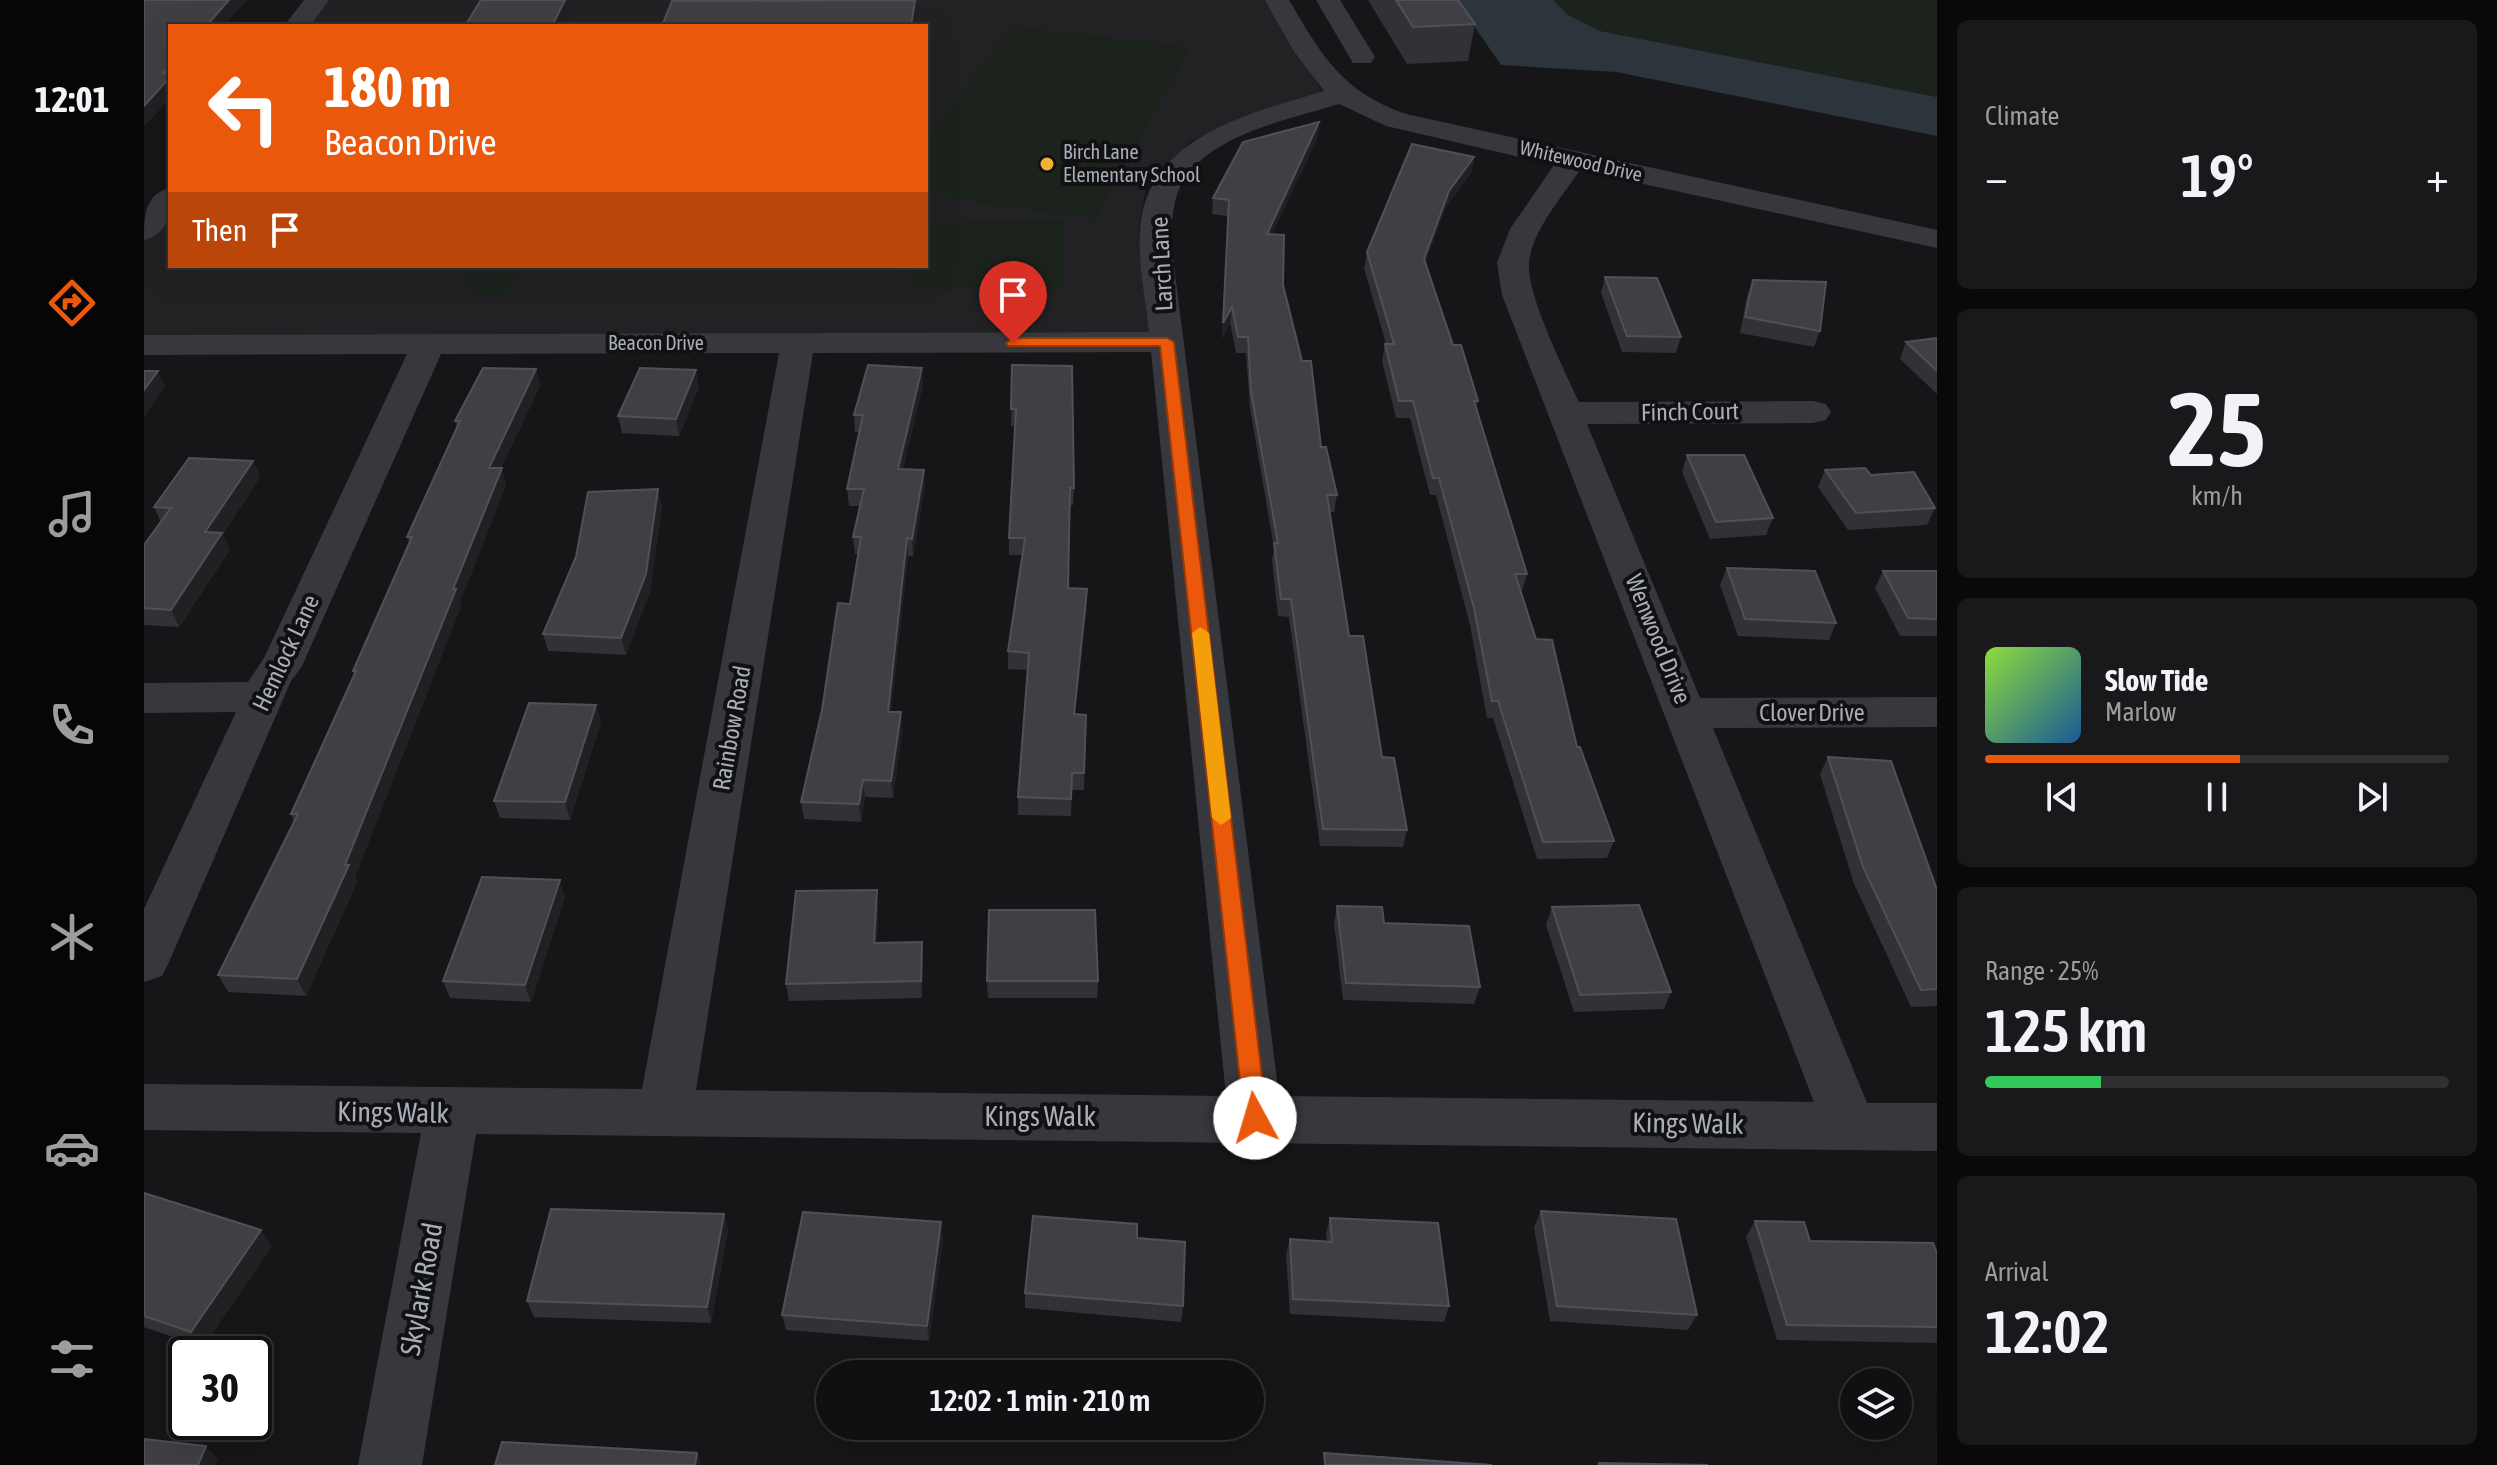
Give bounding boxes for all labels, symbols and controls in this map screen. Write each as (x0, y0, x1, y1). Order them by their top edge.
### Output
text: 180 m (324, 55, 451, 119)
icon: left (192, 56, 296, 160)
text: 12:01 (35, 78, 109, 120)
text: Climate (1985, 101, 2059, 131)
text: Beacon Drive (324, 121, 497, 163)
street label: Whitewood Drive (1518, 135, 1645, 186)
place label: Birch Lane Elementary School (1063, 140, 1201, 186)
text: 19° (2181, 141, 2253, 210)
text: − (1985, 151, 2008, 201)
text: + (2426, 151, 2449, 201)
marker: Birch Lane Elementary School (1038, 155, 1056, 173)
icon: arrive (263, 208, 307, 252)
text: Then (192, 213, 247, 247)
street label: Larch Lane (1146, 216, 1177, 312)
pin (979, 261, 1047, 343)
icon: arrive (991, 273, 1035, 317)
icon: directions (44, 275, 100, 331)
street label: Beacon Drive (608, 331, 704, 354)
text: 25 (2168, 369, 2266, 488)
street label: Finch Court (1641, 397, 1739, 426)
text: km/h (2191, 481, 2243, 511)
icon: music (44, 486, 100, 542)
street label: Wenwood Drive (1620, 570, 1697, 707)
street label: Hemlock Lane (247, 590, 324, 715)
street label: Rainbow Road (707, 663, 756, 792)
text: Slow Tide (2105, 663, 2208, 697)
icon: phone (44, 697, 100, 753)
text: Marlow (2105, 697, 2176, 727)
street label: Clover Drive (1759, 699, 1865, 726)
icon: previous (2040, 775, 2084, 819)
icon: pause (2195, 775, 2239, 819)
icon: next (2350, 775, 2394, 819)
icon: climate (44, 909, 100, 965)
text: Range · 25% (1985, 956, 2098, 986)
text: 125 km (1985, 996, 2147, 1065)
position arrow (1213, 1076, 1297, 1160)
street label: Kings Walk (337, 1095, 449, 1129)
street label: Kings Walk (984, 1100, 1096, 1132)
street label: Kings Walk (1632, 1106, 1744, 1140)
icon: car (44, 1120, 100, 1176)
street label: Skylark Road (394, 1220, 448, 1358)
text: Arrival (1985, 1257, 2049, 1287)
text: 12:02 (1985, 1297, 2110, 1366)
icon: filters (44, 1331, 100, 1387)
speed limit sign: 30 (168, 1336, 272, 1440)
map controls (1840, 1368, 1912, 1440)
button: layers (1840, 1368, 1912, 1440)
text: 12:02 · 1 min · 210 m (930, 1383, 1150, 1417)

